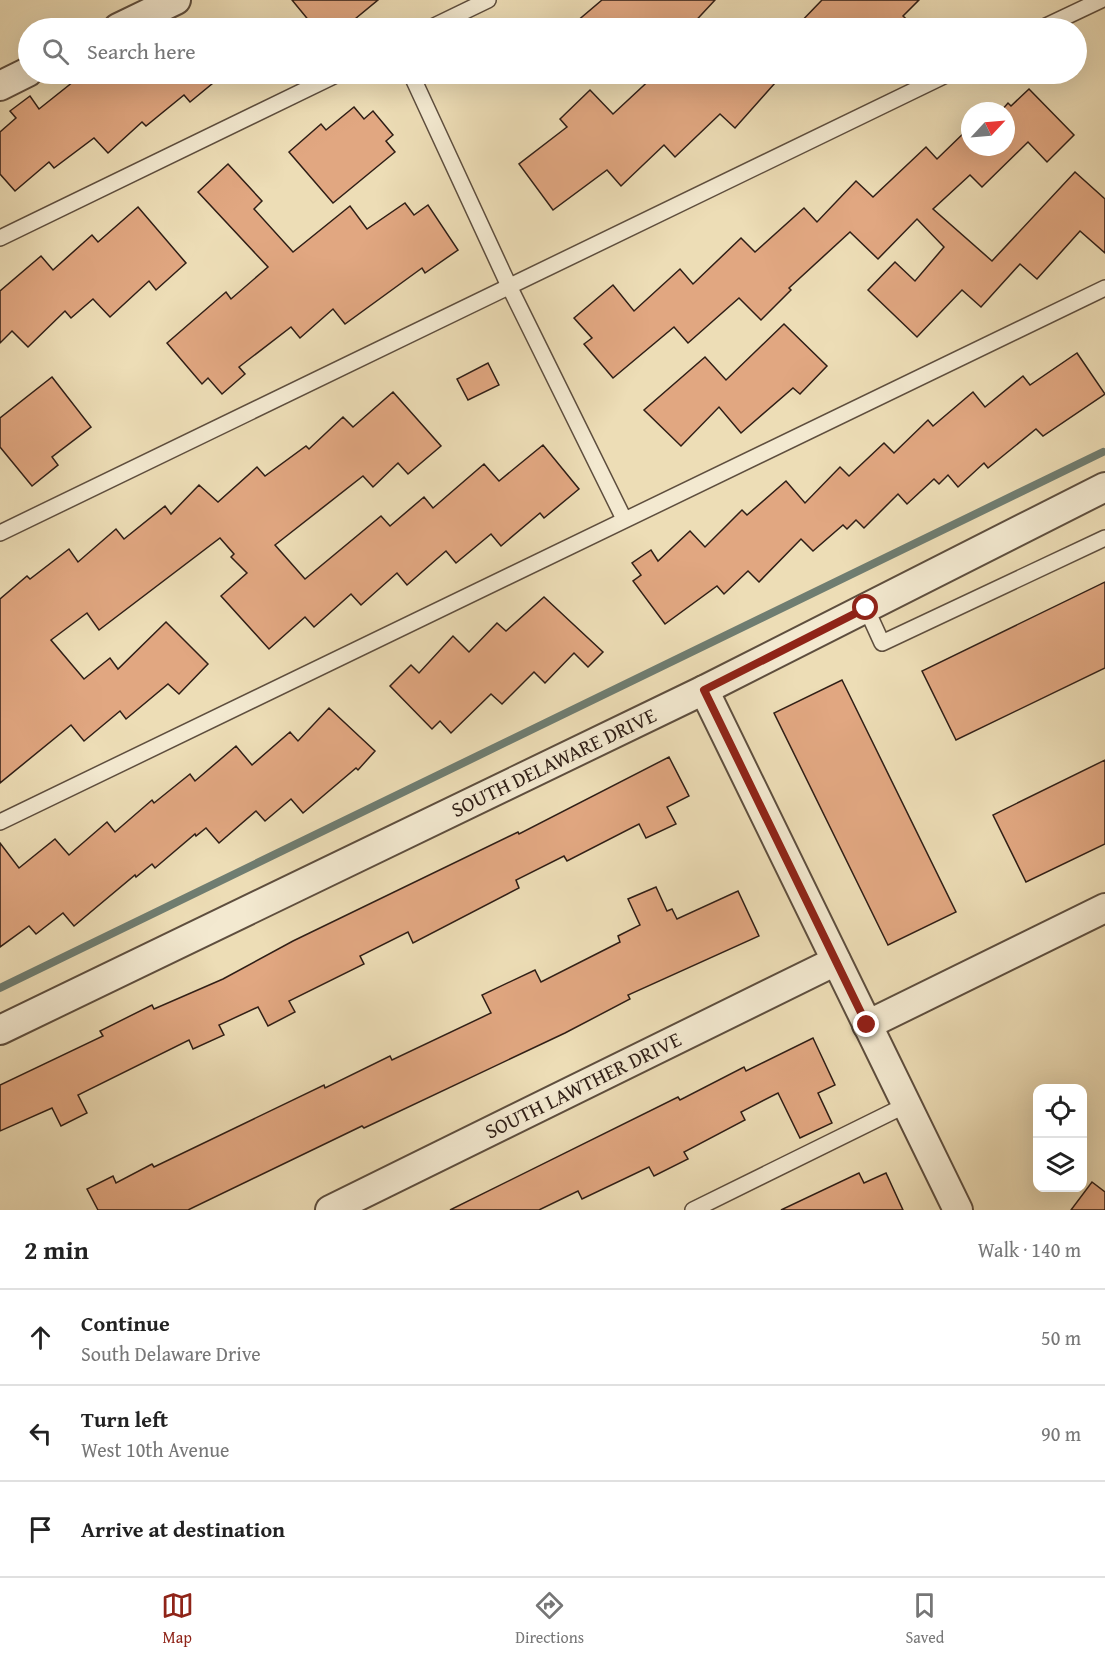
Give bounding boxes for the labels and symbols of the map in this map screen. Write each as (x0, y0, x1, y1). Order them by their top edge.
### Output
north arrow (961, 102, 1015, 156)
route start (852, 594, 878, 620)
street label: SOUTH DELAWARE DRIVE (446, 699, 662, 825)
route end (853, 1011, 879, 1037)
street label: SOUTH LAWTHER DRIVE (479, 1023, 687, 1147)

